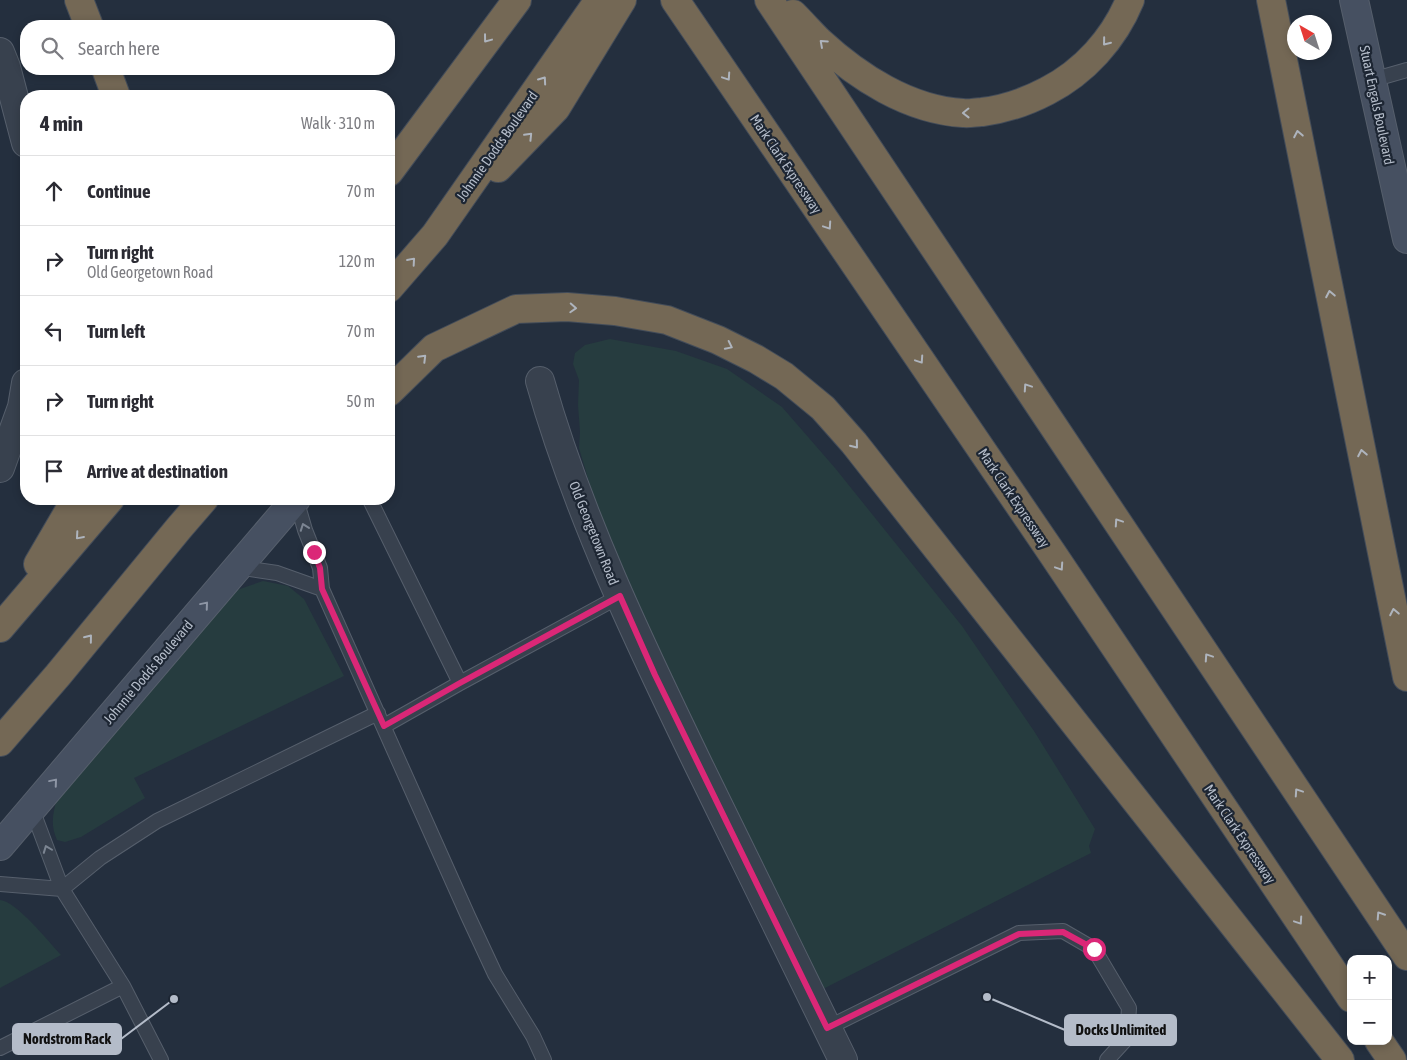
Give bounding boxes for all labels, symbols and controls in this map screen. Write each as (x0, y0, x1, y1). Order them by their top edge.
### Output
north arrow (1287, 15, 1332, 60)
search box (20, 20, 395, 75)
one-way arrow (485, 33, 493, 42)
icon: search (38, 34, 66, 62)
one-way arrow (1103, 36, 1111, 45)
text: Search here (78, 37, 160, 59)
one-way arrow (819, 40, 828, 49)
street label: Stuart Engals Boulevard (1357, 44, 1397, 166)
one-way arrow (721, 71, 730, 81)
one-way arrow (537, 76, 546, 86)
street label: Johnnie Dodds Boulevard (453, 88, 541, 204)
one-way arrow (961, 108, 969, 118)
text: 4 min (40, 111, 83, 135)
street label: Mark Clark Expressway (747, 111, 825, 217)
text: Walk · 310 m (301, 114, 375, 132)
one-way arrow (1293, 130, 1303, 139)
one-way arrow (523, 133, 532, 142)
icon: ahead (40, 177, 68, 205)
text: Continue (87, 180, 151, 202)
text: 70 m (346, 182, 375, 200)
one-way arrow (822, 220, 831, 229)
text: Turn right (87, 241, 154, 263)
icon: right (40, 247, 68, 275)
text: 120 m (339, 252, 375, 270)
one-way arrow (406, 258, 415, 267)
text: Old Georgetown Road (87, 263, 213, 281)
one-way arrow (1325, 289, 1335, 298)
one-way arrow (569, 302, 577, 313)
icon: left (40, 317, 68, 345)
text: Turn left (87, 320, 145, 342)
text: 70 m (346, 322, 375, 340)
one-way arrow (724, 339, 733, 349)
one-way arrow (914, 354, 923, 364)
one-way arrow (418, 355, 427, 364)
one-way arrow (1024, 383, 1034, 392)
icon: right (40, 387, 68, 415)
text: Turn right (87, 390, 154, 412)
text: 50 m (346, 392, 375, 410)
one-way arrow (850, 440, 859, 449)
street label: Mark Clark Expressway (975, 445, 1053, 551)
one-way arrow (1357, 449, 1368, 457)
icon: arrive (40, 457, 68, 485)
text: Arrive at destination (87, 460, 228, 482)
street label: Old Georgetown Road (566, 479, 622, 587)
one-way arrow (1115, 518, 1124, 528)
one-way arrow (300, 523, 310, 532)
one-way arrow (75, 530, 84, 539)
route end (303, 541, 326, 564)
one-way arrow (1054, 561, 1064, 570)
one-way arrow (199, 602, 208, 611)
one-way arrow (1389, 608, 1400, 617)
street label: Johnnie Dodds Boulevard (100, 617, 196, 727)
one-way arrow (84, 634, 93, 643)
one-way arrow (1205, 653, 1214, 663)
one-way arrow (49, 779, 58, 788)
street label: Mark Clark Expressway (1201, 781, 1279, 887)
one-way arrow (1295, 788, 1305, 797)
one-way arrow (43, 845, 53, 854)
one-way arrow (1377, 912, 1387, 921)
one-way arrow (1293, 916, 1302, 925)
route start (1083, 938, 1106, 961)
map controls (1347, 955, 1392, 1045)
button: + (1347, 955, 1392, 1000)
button: − (1347, 1000, 1392, 1045)
callout: Docks Unlimited (1065, 1015, 1176, 1045)
text: Docks Unlimited (1076, 1021, 1166, 1038)
callout: Nordstrom Rack (13, 1024, 121, 1054)
text: Nordstrom Rack (23, 1030, 111, 1047)

